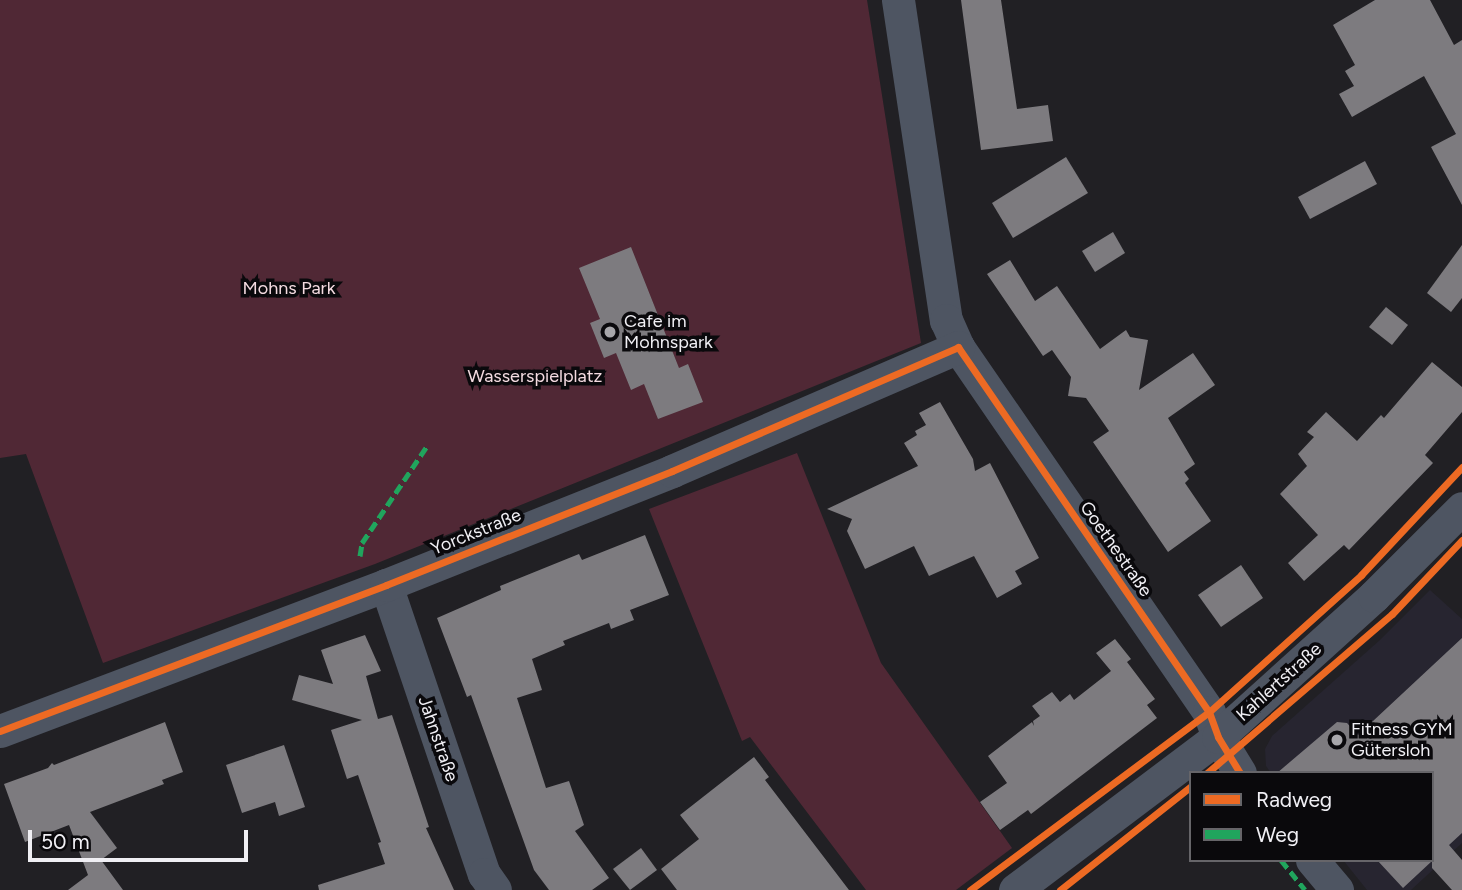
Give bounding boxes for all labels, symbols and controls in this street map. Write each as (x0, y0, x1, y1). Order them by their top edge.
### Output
park label: Mohns Park (243, 277, 335, 299)
place label: Cafe im Mohnspark (624, 311, 713, 354)
marker: Cafe im Mohnspark (602, 324, 618, 340)
park label: Wasserspielplatz (468, 365, 602, 387)
street label: Goethestraße (1075, 497, 1157, 601)
street label: Yorckstraße (428, 504, 524, 560)
street label: Kahlertstraße (1232, 638, 1326, 726)
street label: Jahnstraße (413, 693, 463, 785)
place label: Fitness GYM Gütersloh (1351, 719, 1453, 762)
marker: Fitness GYM Gütersloh (1329, 732, 1345, 748)
legend (1189, 771, 1434, 862)
text: Radweg (1256, 787, 1332, 812)
scale bar (32, 816, 252, 860)
text: Weg (1256, 822, 1299, 847)
text: 50 m (41, 829, 90, 854)

